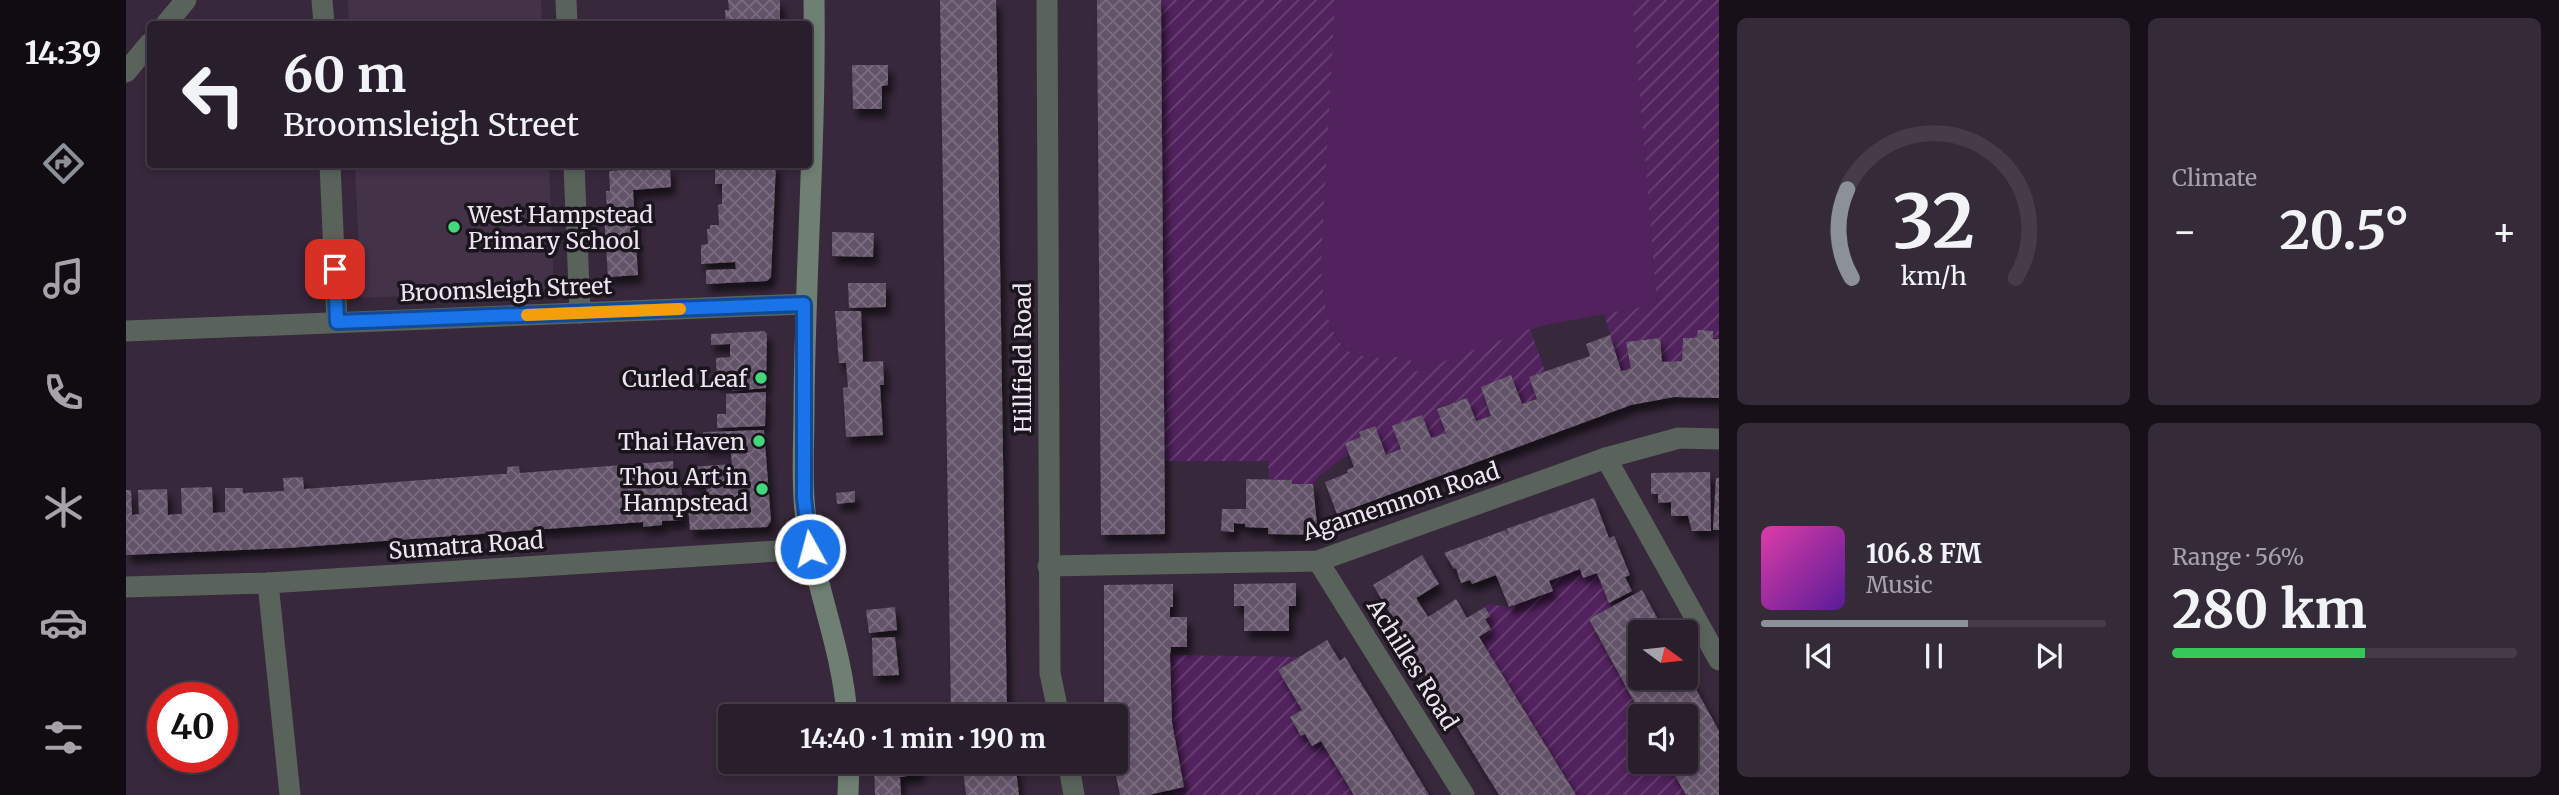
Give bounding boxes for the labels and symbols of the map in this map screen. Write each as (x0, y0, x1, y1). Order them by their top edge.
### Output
place label: West Hampstead Primary School (467, 200, 653, 255)
marker: West Hampstead Primary School (446, 219, 462, 235)
pin (305, 239, 365, 299)
street label: Broomsleigh Street (399, 271, 613, 307)
street label: Hillfield Road (1008, 283, 1037, 433)
place label: Curled Leaf (622, 364, 748, 393)
marker: Curled Leaf (753, 370, 769, 386)
place label: Thai Haven (618, 427, 745, 456)
marker: Thai Haven (751, 433, 767, 449)
street label: Agamemnon Road (1298, 455, 1503, 547)
place label: Thou Art in Hampstead (620, 462, 748, 517)
marker: Thou Art in Hampstead (754, 481, 770, 497)
position arrow (773, 512, 847, 586)
street label: Sumatra Road (387, 525, 545, 565)
street label: Achilles Road (1361, 592, 1465, 735)
north arrow (1628, 620, 1698, 690)
speed limit sign: 40 (147, 682, 238, 773)

